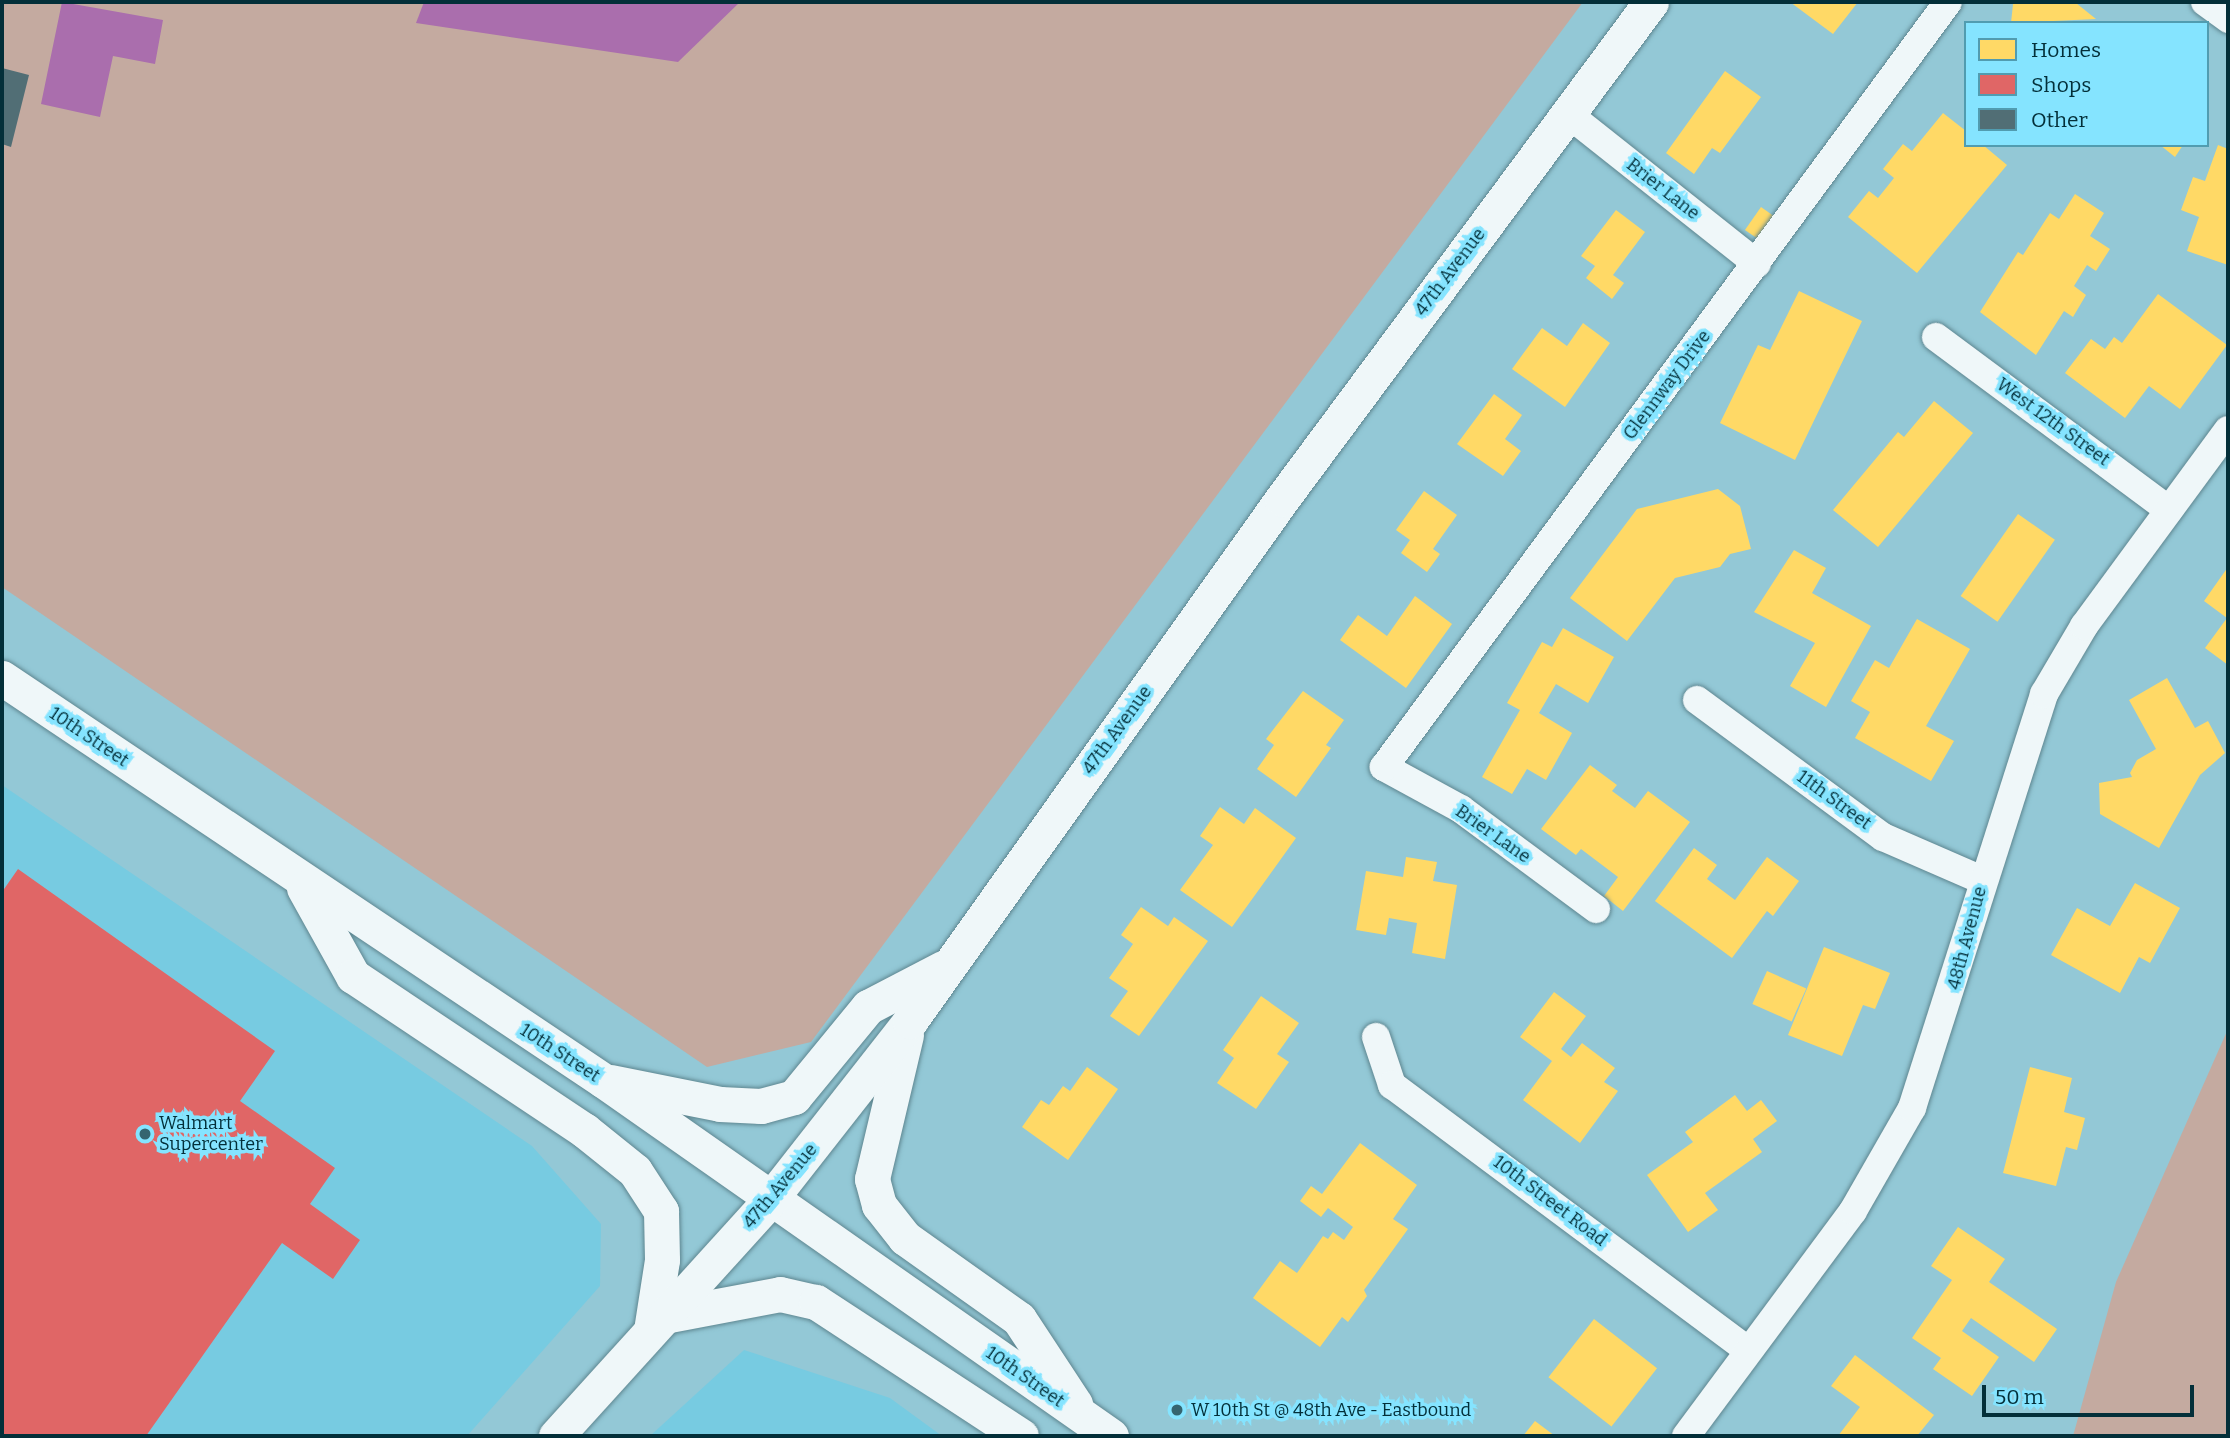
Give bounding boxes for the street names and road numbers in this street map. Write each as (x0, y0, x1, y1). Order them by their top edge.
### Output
street label: Brier Lane (1622, 154, 1704, 224)
street label: 47th Avenue (1410, 224, 1490, 320)
street label: Glennway Drive (1619, 326, 1715, 444)
street label: West 12th Street (1992, 374, 2114, 470)
street label: 47th Avenue (1078, 682, 1156, 778)
street label: 10th Street (45, 703, 133, 771)
street label: 11th Street (1793, 766, 1875, 834)
street label: Brier Lane (1451, 800, 1535, 868)
street label: 48th Avenue (1943, 884, 1991, 992)
street label: 10th Street (516, 1019, 604, 1087)
street label: 47th Avenue (738, 1139, 822, 1233)
street label: 10th Street Road (1489, 1151, 1611, 1251)
street label: 10th Street (982, 1342, 1068, 1412)

